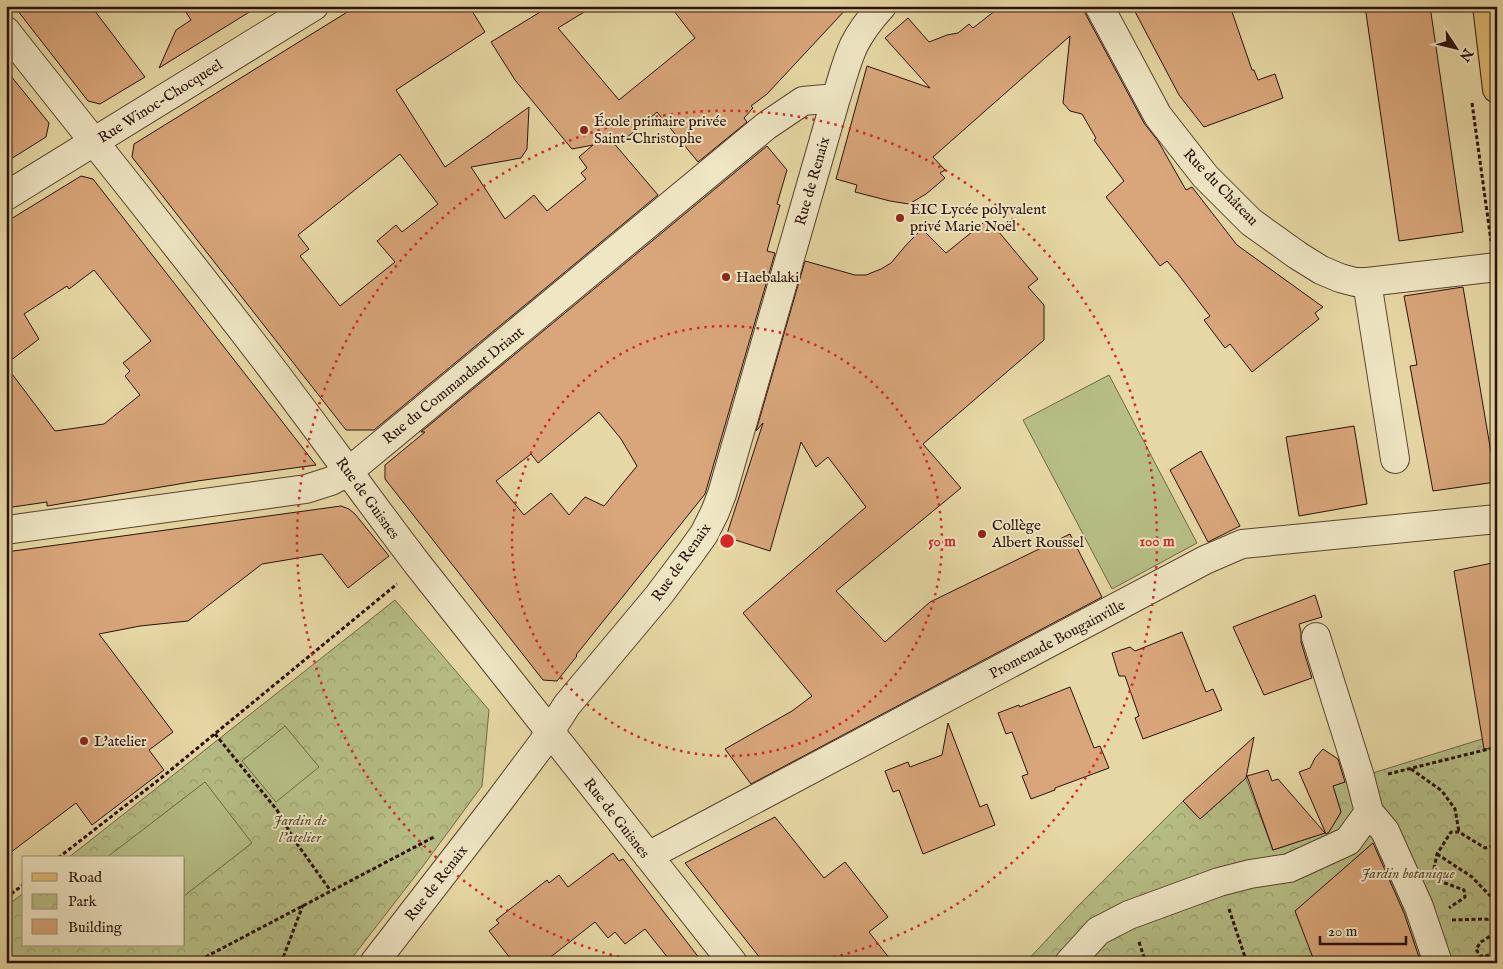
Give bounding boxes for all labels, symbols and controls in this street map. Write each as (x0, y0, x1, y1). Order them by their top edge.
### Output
north arrow (1430, 22, 1480, 72)
text: N (1455, 44, 1477, 65)
street label: Rue Winoc-Chocqueel (94, 55, 227, 147)
place label: École primaire privée Saint-Christophe (594, 112, 726, 148)
marker: École primaire privée Saint-Christophe (578, 124, 590, 136)
street label: Rue de Renaix (791, 134, 834, 228)
street label: Rue du Château (1179, 145, 1262, 230)
place label: EIC Lycée polyvalent privé Marie Noël (910, 200, 1046, 236)
marker: EIC Lycée polyvalent privé Marie Noël (894, 212, 906, 224)
place label: Haebalaki (736, 268, 799, 287)
marker: Haebalaki (720, 271, 732, 283)
street label: Rue du Commandant Driant (379, 322, 528, 448)
street label: Rue de Guisnes (332, 454, 404, 543)
place label: Collège Albert Roussel (991, 516, 1085, 552)
street label: Rue de Renaix (647, 519, 716, 605)
marker: Collège Albert Roussel (976, 528, 988, 540)
centre of rings (718, 532, 736, 550)
text: 50 m (928, 532, 956, 551)
text: 100 m (1139, 532, 1175, 551)
street label: Promenade Bougainville (986, 596, 1129, 683)
place label: L'atelier (94, 732, 147, 751)
marker: L'atelier (78, 735, 90, 747)
street label: Rue de Guisnes (579, 774, 654, 862)
park label: Jardin de l'atelier (273, 811, 327, 847)
street label: Rue de Renaix (401, 841, 472, 925)
legend (22, 856, 185, 946)
park label: Jardin botanique (1361, 864, 1455, 883)
text: Road (68, 868, 103, 887)
text: Park (68, 892, 98, 911)
scale bar (1320, 914, 1407, 946)
text: Building (68, 918, 123, 937)
text: 20 m (1328, 922, 1358, 941)

